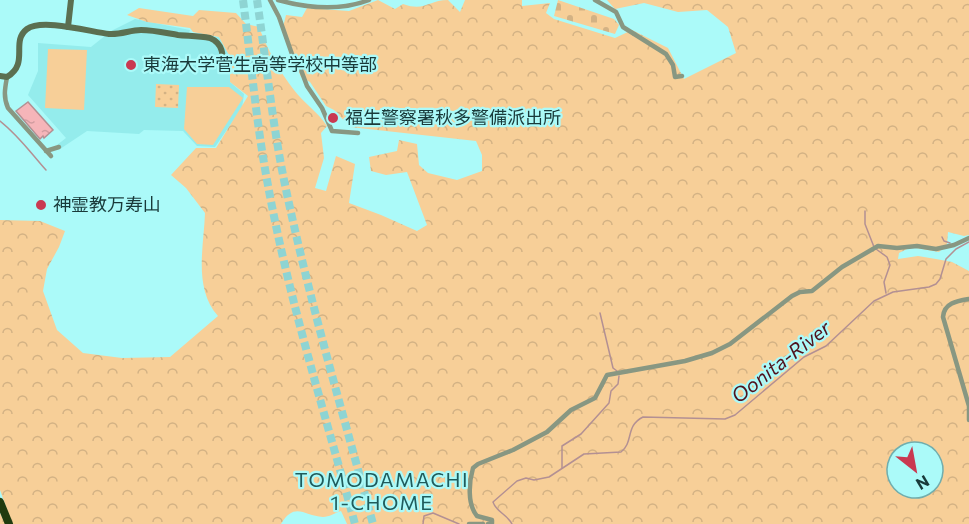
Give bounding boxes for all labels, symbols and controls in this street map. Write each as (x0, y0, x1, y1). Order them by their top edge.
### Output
place label: 東海大学菅生高等学校中等部 (143, 53, 377, 75)
marker: 東海大学菅生高等学校中等部 (124, 58, 138, 72)
place label: 福生警察署秋多警備派出所 (345, 106, 561, 128)
marker: 福生警察署秋多警備派出所 (326, 111, 340, 125)
place label: 神霊教万寿山 (53, 193, 161, 215)
marker: 神霊教万寿山 (34, 198, 48, 212)
water label: Oonita-River (726, 314, 836, 407)
north arrow (885, 440, 945, 500)
district label: TOMODAMACHI 1-CHOME (295, 467, 469, 514)
text: N (913, 472, 933, 495)

